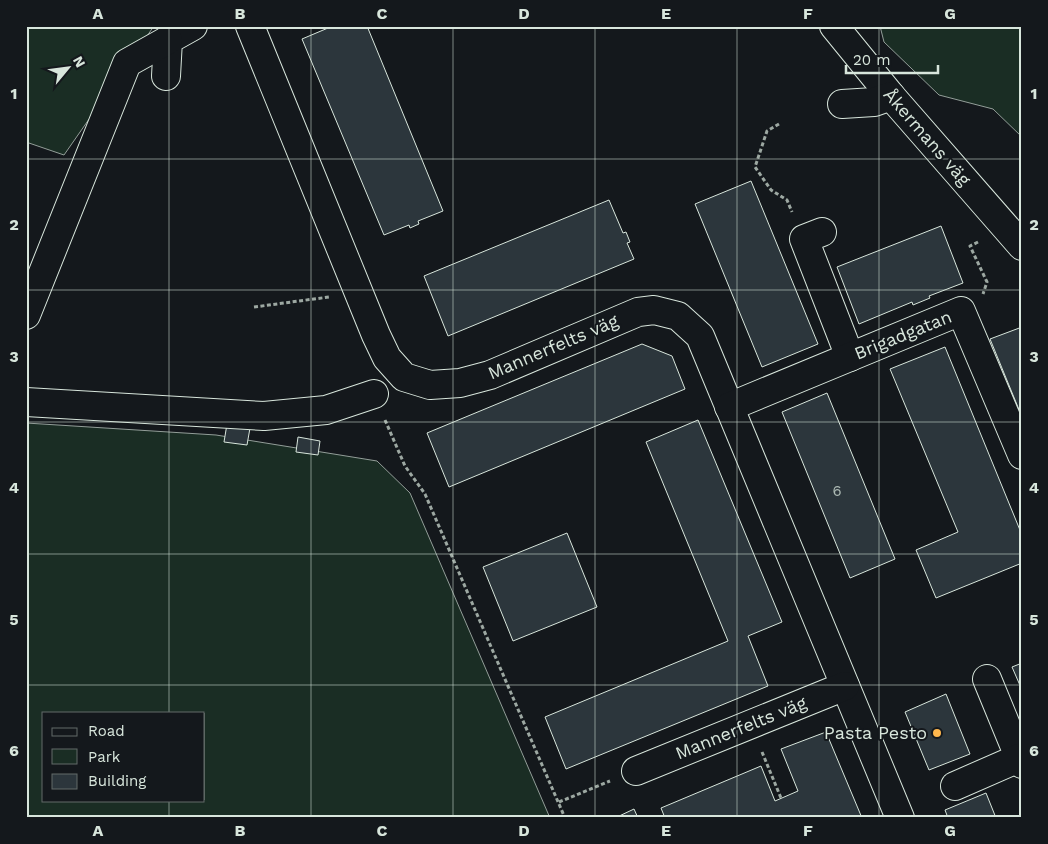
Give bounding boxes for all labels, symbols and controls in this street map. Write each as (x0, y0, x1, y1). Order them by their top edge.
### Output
text: A (93, 4, 104, 23)
text: B (235, 4, 246, 23)
text: C (377, 4, 388, 23)
text: D (518, 4, 530, 23)
text: E (661, 4, 671, 23)
text: F (803, 4, 813, 23)
text: G (944, 4, 956, 23)
north arrow (42, 42, 92, 92)
scale bar (846, 42, 938, 74)
text: 20 m (853, 51, 891, 69)
text: N (70, 53, 89, 70)
text: 1 (11, 84, 17, 103)
street label: Åkermans väg (879, 84, 976, 190)
text: 1 (1031, 84, 1037, 103)
text: 2 (9, 215, 19, 234)
text: 2 (1029, 215, 1039, 234)
street label: Brigadgatan (851, 305, 955, 364)
street label: Mannerfelts väg (485, 309, 621, 383)
text: 3 (9, 347, 19, 366)
text: 3 (1029, 347, 1039, 366)
text: 4 (9, 478, 19, 497)
text: 4 (1029, 478, 1039, 497)
house number: 6 (832, 482, 842, 500)
text: 5 (9, 610, 19, 629)
text: 5 (1029, 610, 1039, 629)
street label: Mannerfelts väg (672, 692, 810, 763)
legend (42, 712, 205, 802)
text: Road (88, 722, 125, 740)
place label: Pasta Pesto (824, 722, 927, 743)
marker: Pasta Pesto (931, 727, 943, 739)
text: 6 (9, 741, 19, 760)
text: 6 (1029, 741, 1039, 760)
text: Park (88, 748, 121, 766)
text: Building (88, 772, 146, 790)
text: A (93, 821, 104, 840)
text: B (235, 821, 246, 840)
text: C (377, 821, 388, 840)
text: D (518, 821, 530, 840)
text: E (661, 821, 671, 840)
text: F (803, 821, 813, 840)
text: G (944, 821, 956, 840)

